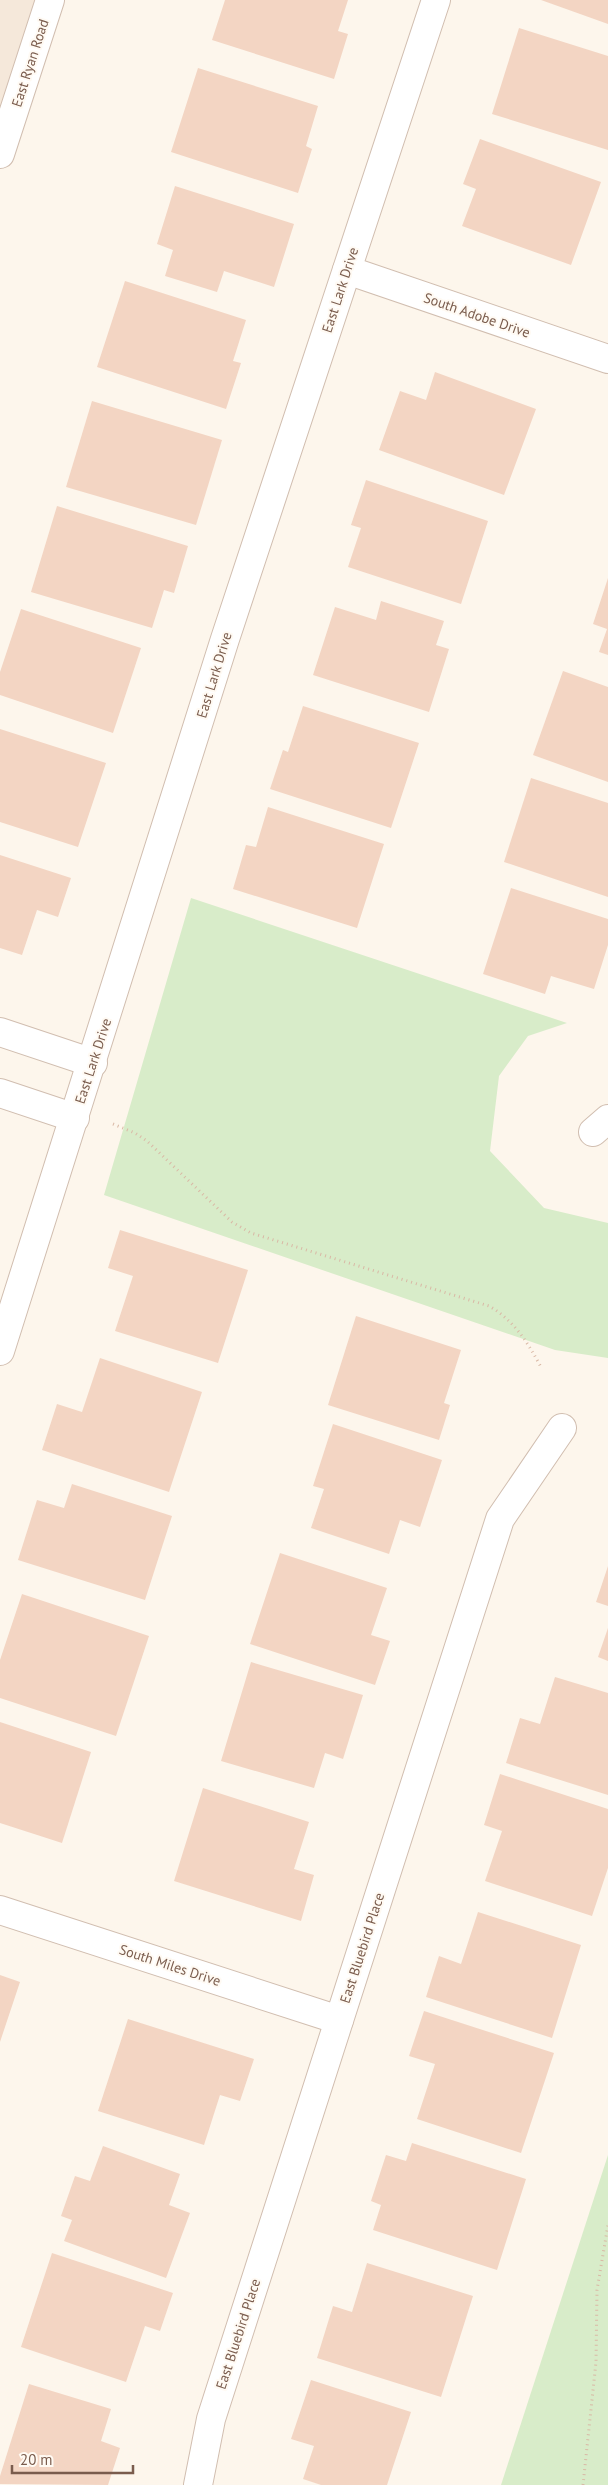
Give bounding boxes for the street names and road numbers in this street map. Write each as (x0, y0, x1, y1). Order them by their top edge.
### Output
street label: East Ryan Road (7, 17, 53, 109)
street label: East Lark Drive (318, 245, 362, 335)
street label: South Adobe Drive (421, 288, 533, 342)
street label: East Lark Drive (192, 630, 236, 720)
street label: East Lark Drive (71, 1016, 115, 1106)
street label: East Bluebird Place (336, 1891, 388, 2005)
street label: South Miles Drive (117, 1940, 223, 1990)
street label: East Bluebird Place (212, 2277, 264, 2391)

